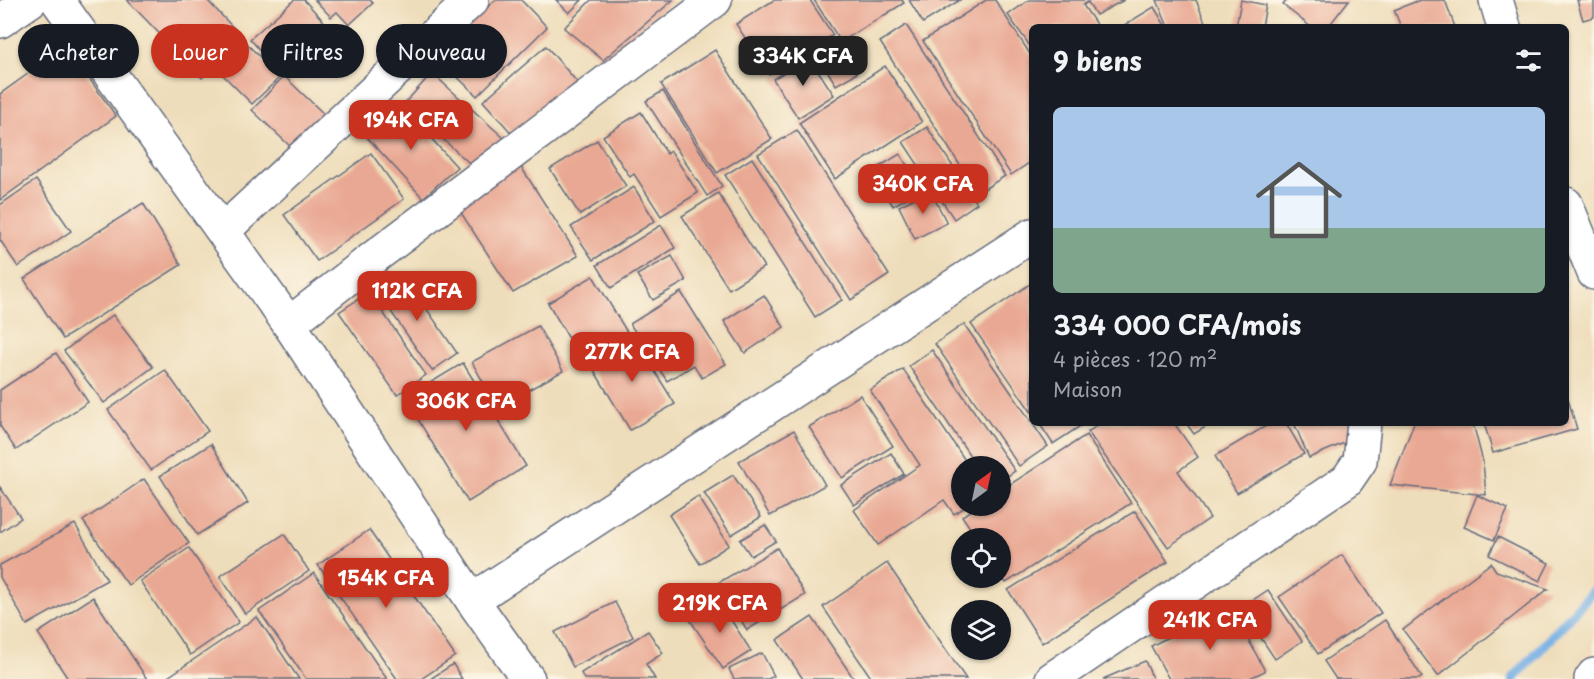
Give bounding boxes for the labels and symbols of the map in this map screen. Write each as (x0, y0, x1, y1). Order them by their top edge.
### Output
pin: 334K CFA (741, 36, 865, 87)
pin: 194K CFA (349, 100, 473, 151)
pin: 340K CFA (861, 164, 985, 215)
pin: 112K CFA (355, 271, 479, 322)
pin: 277K CFA (570, 332, 694, 383)
pin: 306K CFA (404, 381, 528, 432)
north arrow (951, 456, 1011, 516)
pin: 154K CFA (324, 558, 448, 609)
pin: 219K CFA (658, 583, 782, 634)
pin: 241K CFA (1148, 600, 1272, 651)

